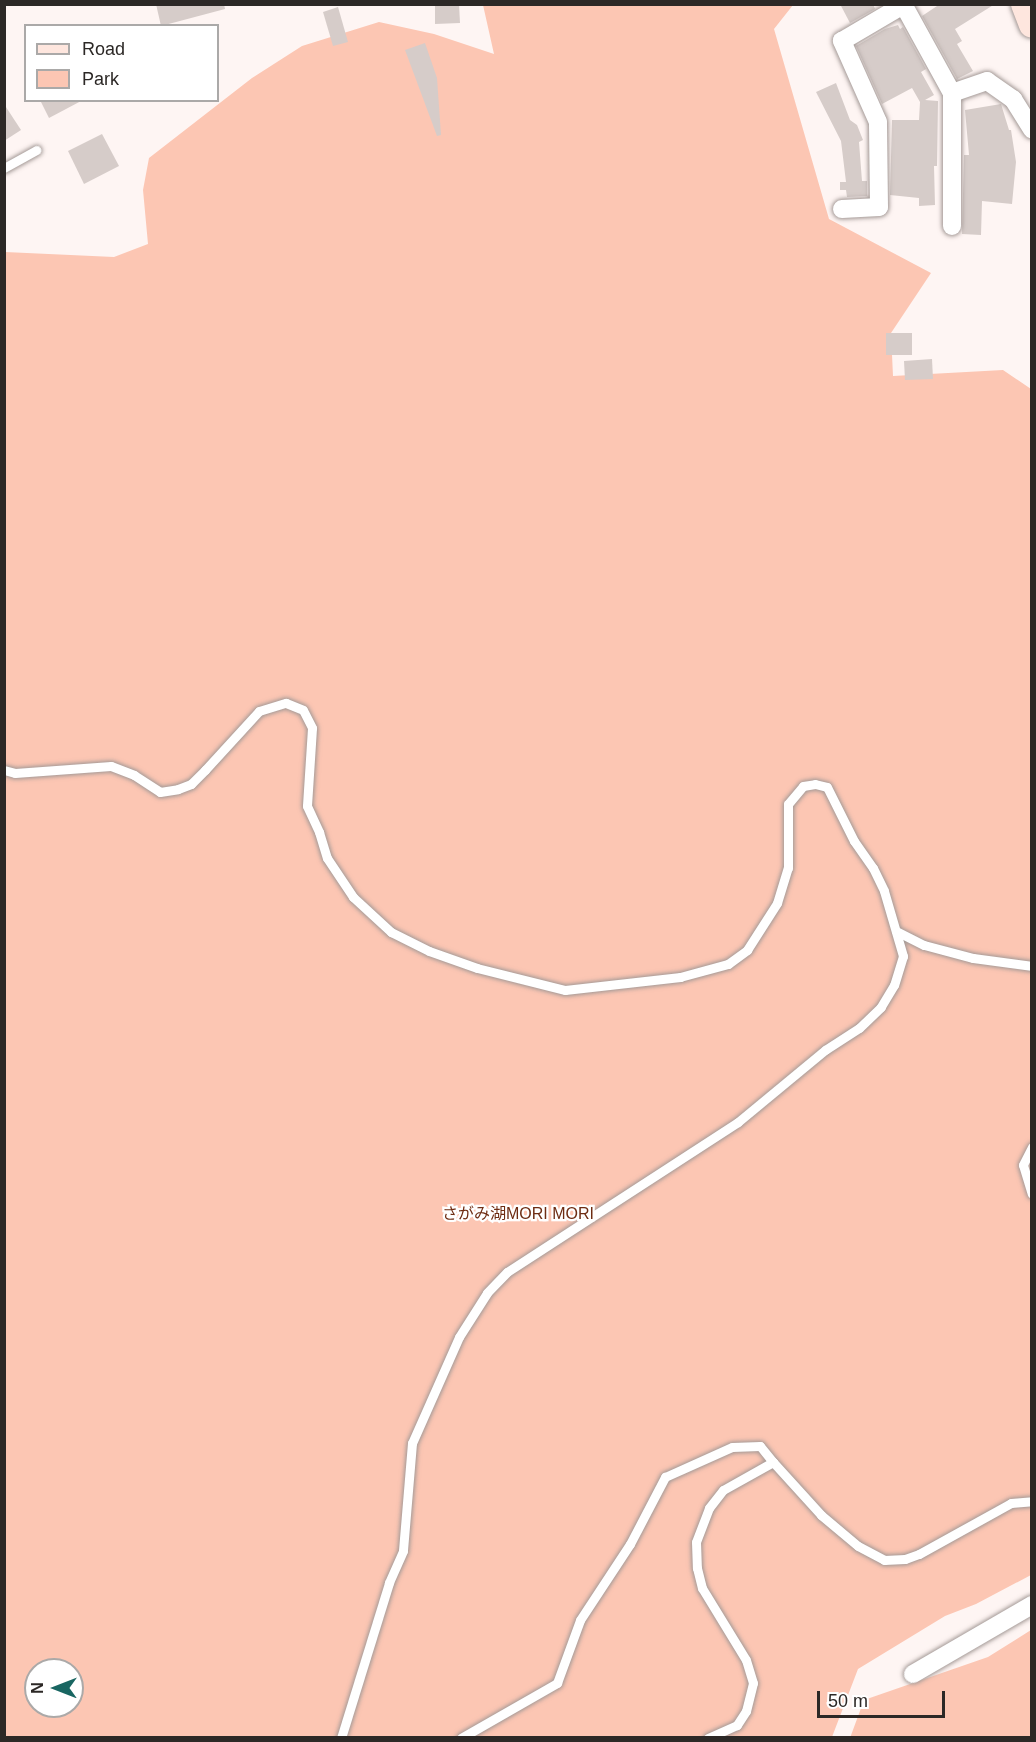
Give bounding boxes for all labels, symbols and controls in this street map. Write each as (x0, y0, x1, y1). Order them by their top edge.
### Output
legend (24, 24, 219, 102)
text: Road (82, 39, 125, 59)
text: Park (82, 69, 119, 89)
park label: さがみ湖MORI MORI (442, 1204, 594, 1224)
north arrow (24, 1658, 84, 1718)
scale bar (820, 1679, 948, 1717)
text: N (29, 1682, 46, 1694)
text: 50 m (828, 1691, 868, 1711)

